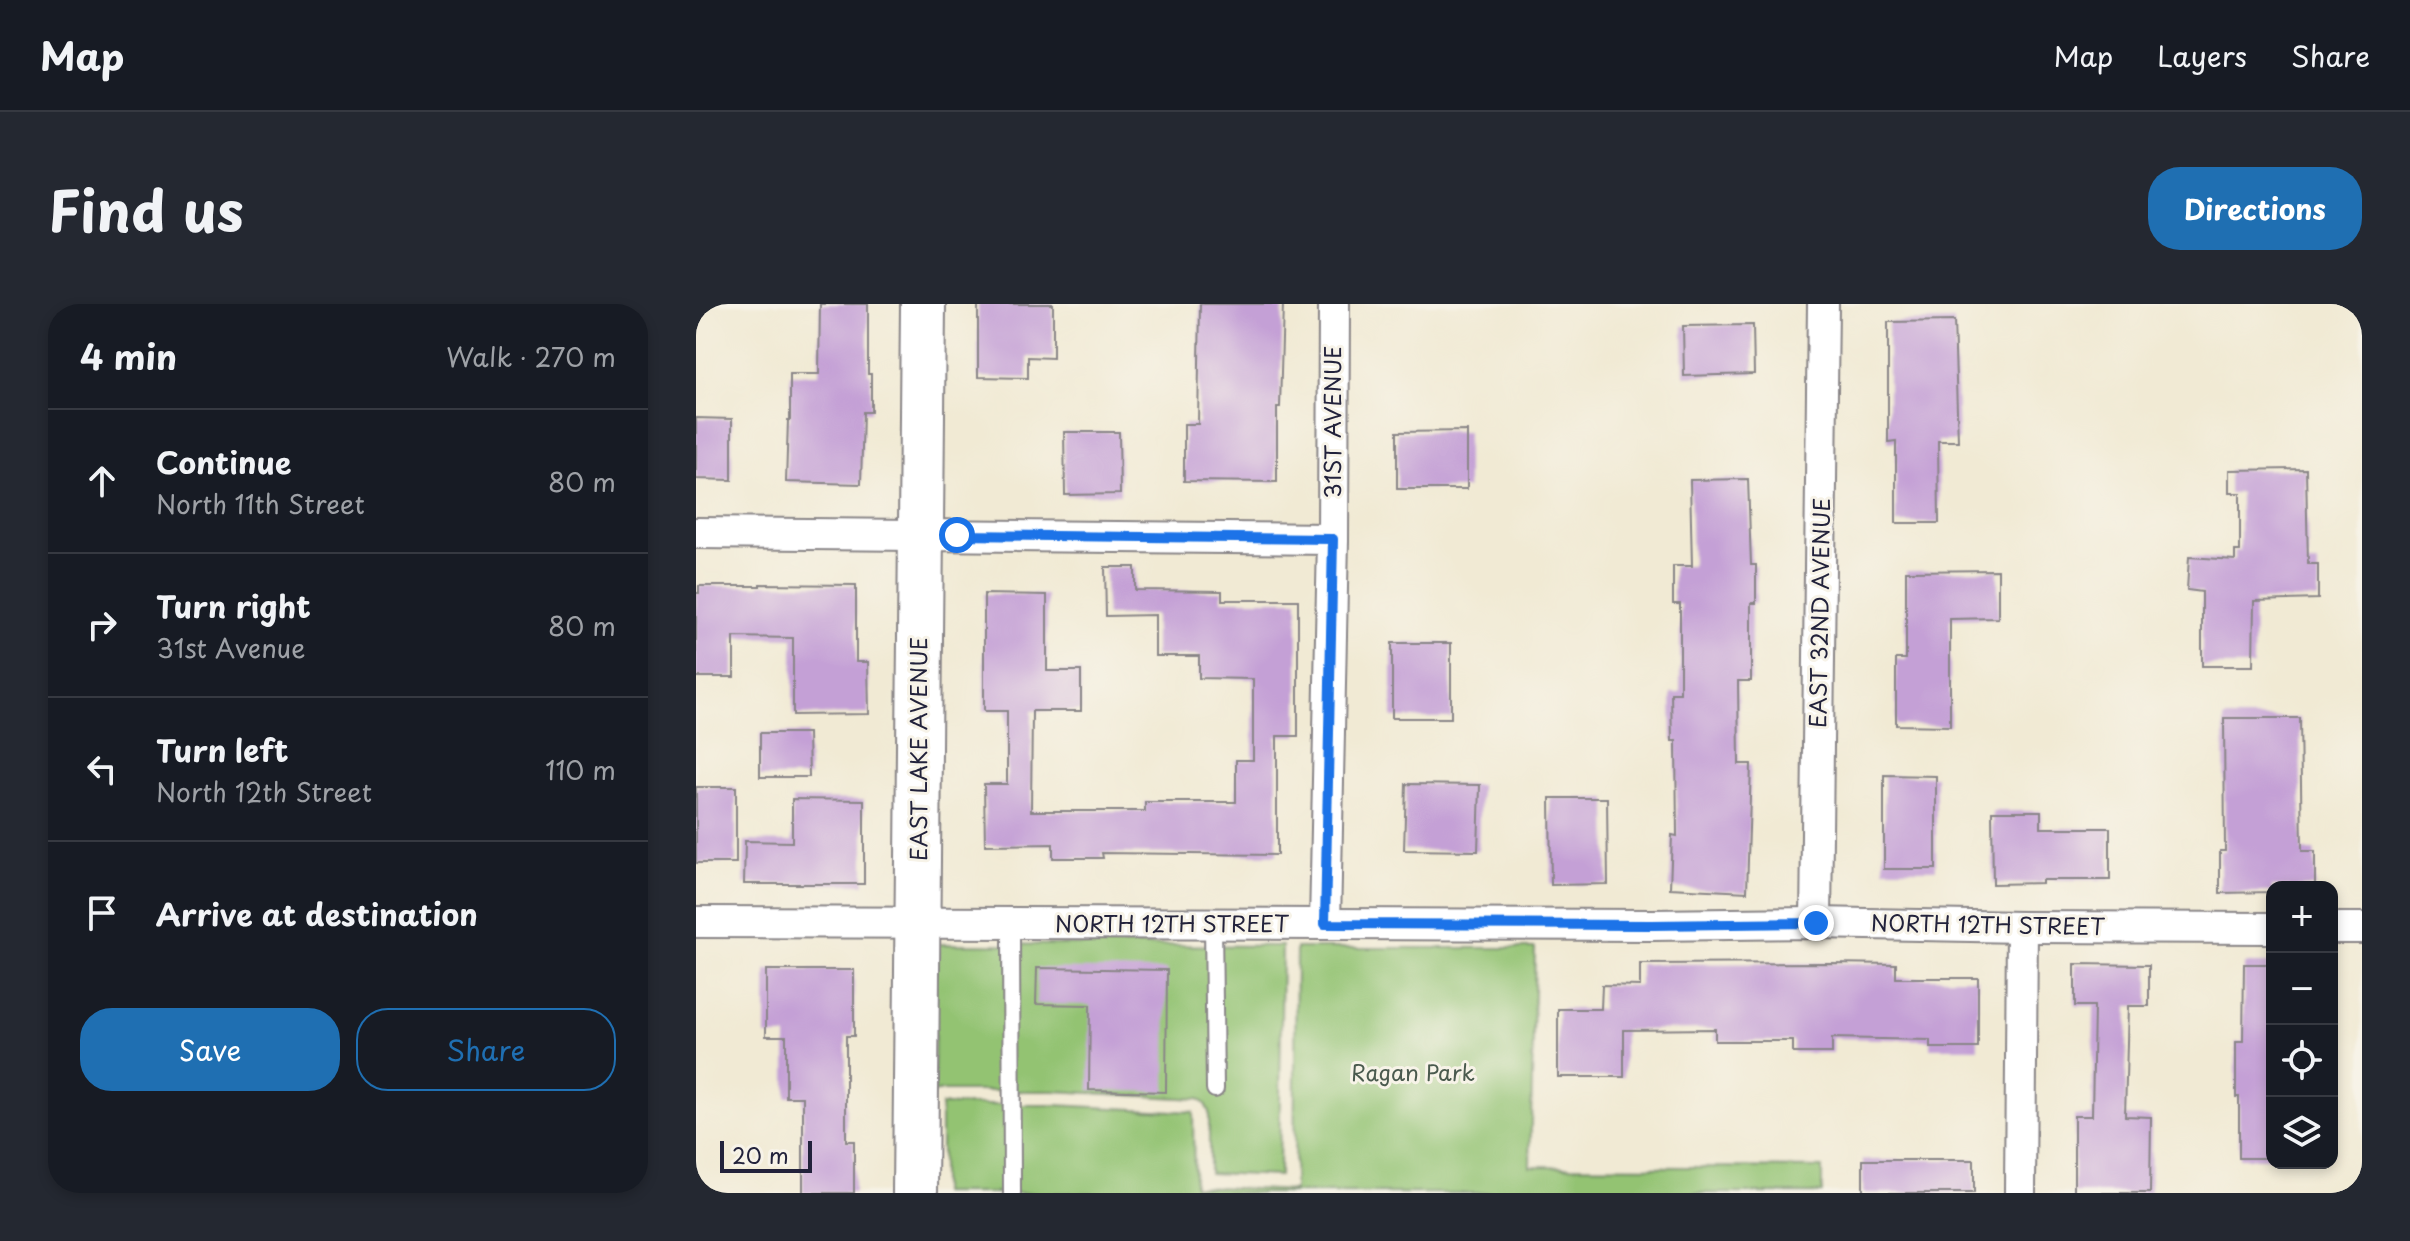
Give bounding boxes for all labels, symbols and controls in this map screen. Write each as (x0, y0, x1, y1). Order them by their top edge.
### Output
text: Map (40, 27, 124, 84)
text: Map (2053, 34, 2113, 77)
text: Layers (2157, 34, 2247, 77)
text: Share (2291, 34, 2370, 77)
text: Find us (48, 166, 244, 251)
button: Directions (2148, 167, 2362, 250)
text: 4 min (80, 330, 177, 382)
text: Walk · 270 m (446, 337, 616, 376)
street label: 31ST AVENUE (1315, 346, 1348, 498)
text: Continue (156, 439, 291, 484)
icon: ahead (80, 459, 124, 503)
text: 80 m (548, 462, 616, 501)
text: North 11th Street (156, 484, 365, 523)
street label: EAST 32ND AVENUE (1800, 497, 1837, 728)
route start (939, 517, 975, 553)
text: Turn right (156, 583, 311, 628)
icon: right (80, 603, 124, 647)
text: 80 m (548, 606, 616, 645)
text: 31st Avenue (156, 628, 305, 667)
street label: EAST LAKE AVENUE (901, 637, 934, 861)
text: Turn left (156, 727, 288, 772)
icon: left (80, 747, 124, 791)
text: 110 m (545, 750, 616, 789)
text: North 12th Street (156, 772, 372, 811)
map controls (2266, 881, 2338, 1169)
button: + (2266, 881, 2338, 953)
icon: arrive (80, 891, 124, 935)
text: Arrive at destination (156, 891, 478, 936)
route end (1798, 905, 1834, 941)
street label: NORTH 12TH STREET (1871, 905, 2105, 942)
street label: NORTH 12TH STREET (1055, 906, 1289, 939)
button: − (2266, 953, 2338, 1025)
button: Save (80, 1008, 340, 1091)
button: Share (356, 1008, 616, 1091)
button: locate (2266, 1025, 2338, 1097)
park label: Ragan Park (1351, 1055, 1475, 1088)
button: layers (2266, 1097, 2338, 1169)
scale bar (720, 1137, 812, 1173)
text: 20 m (732, 1138, 789, 1171)

